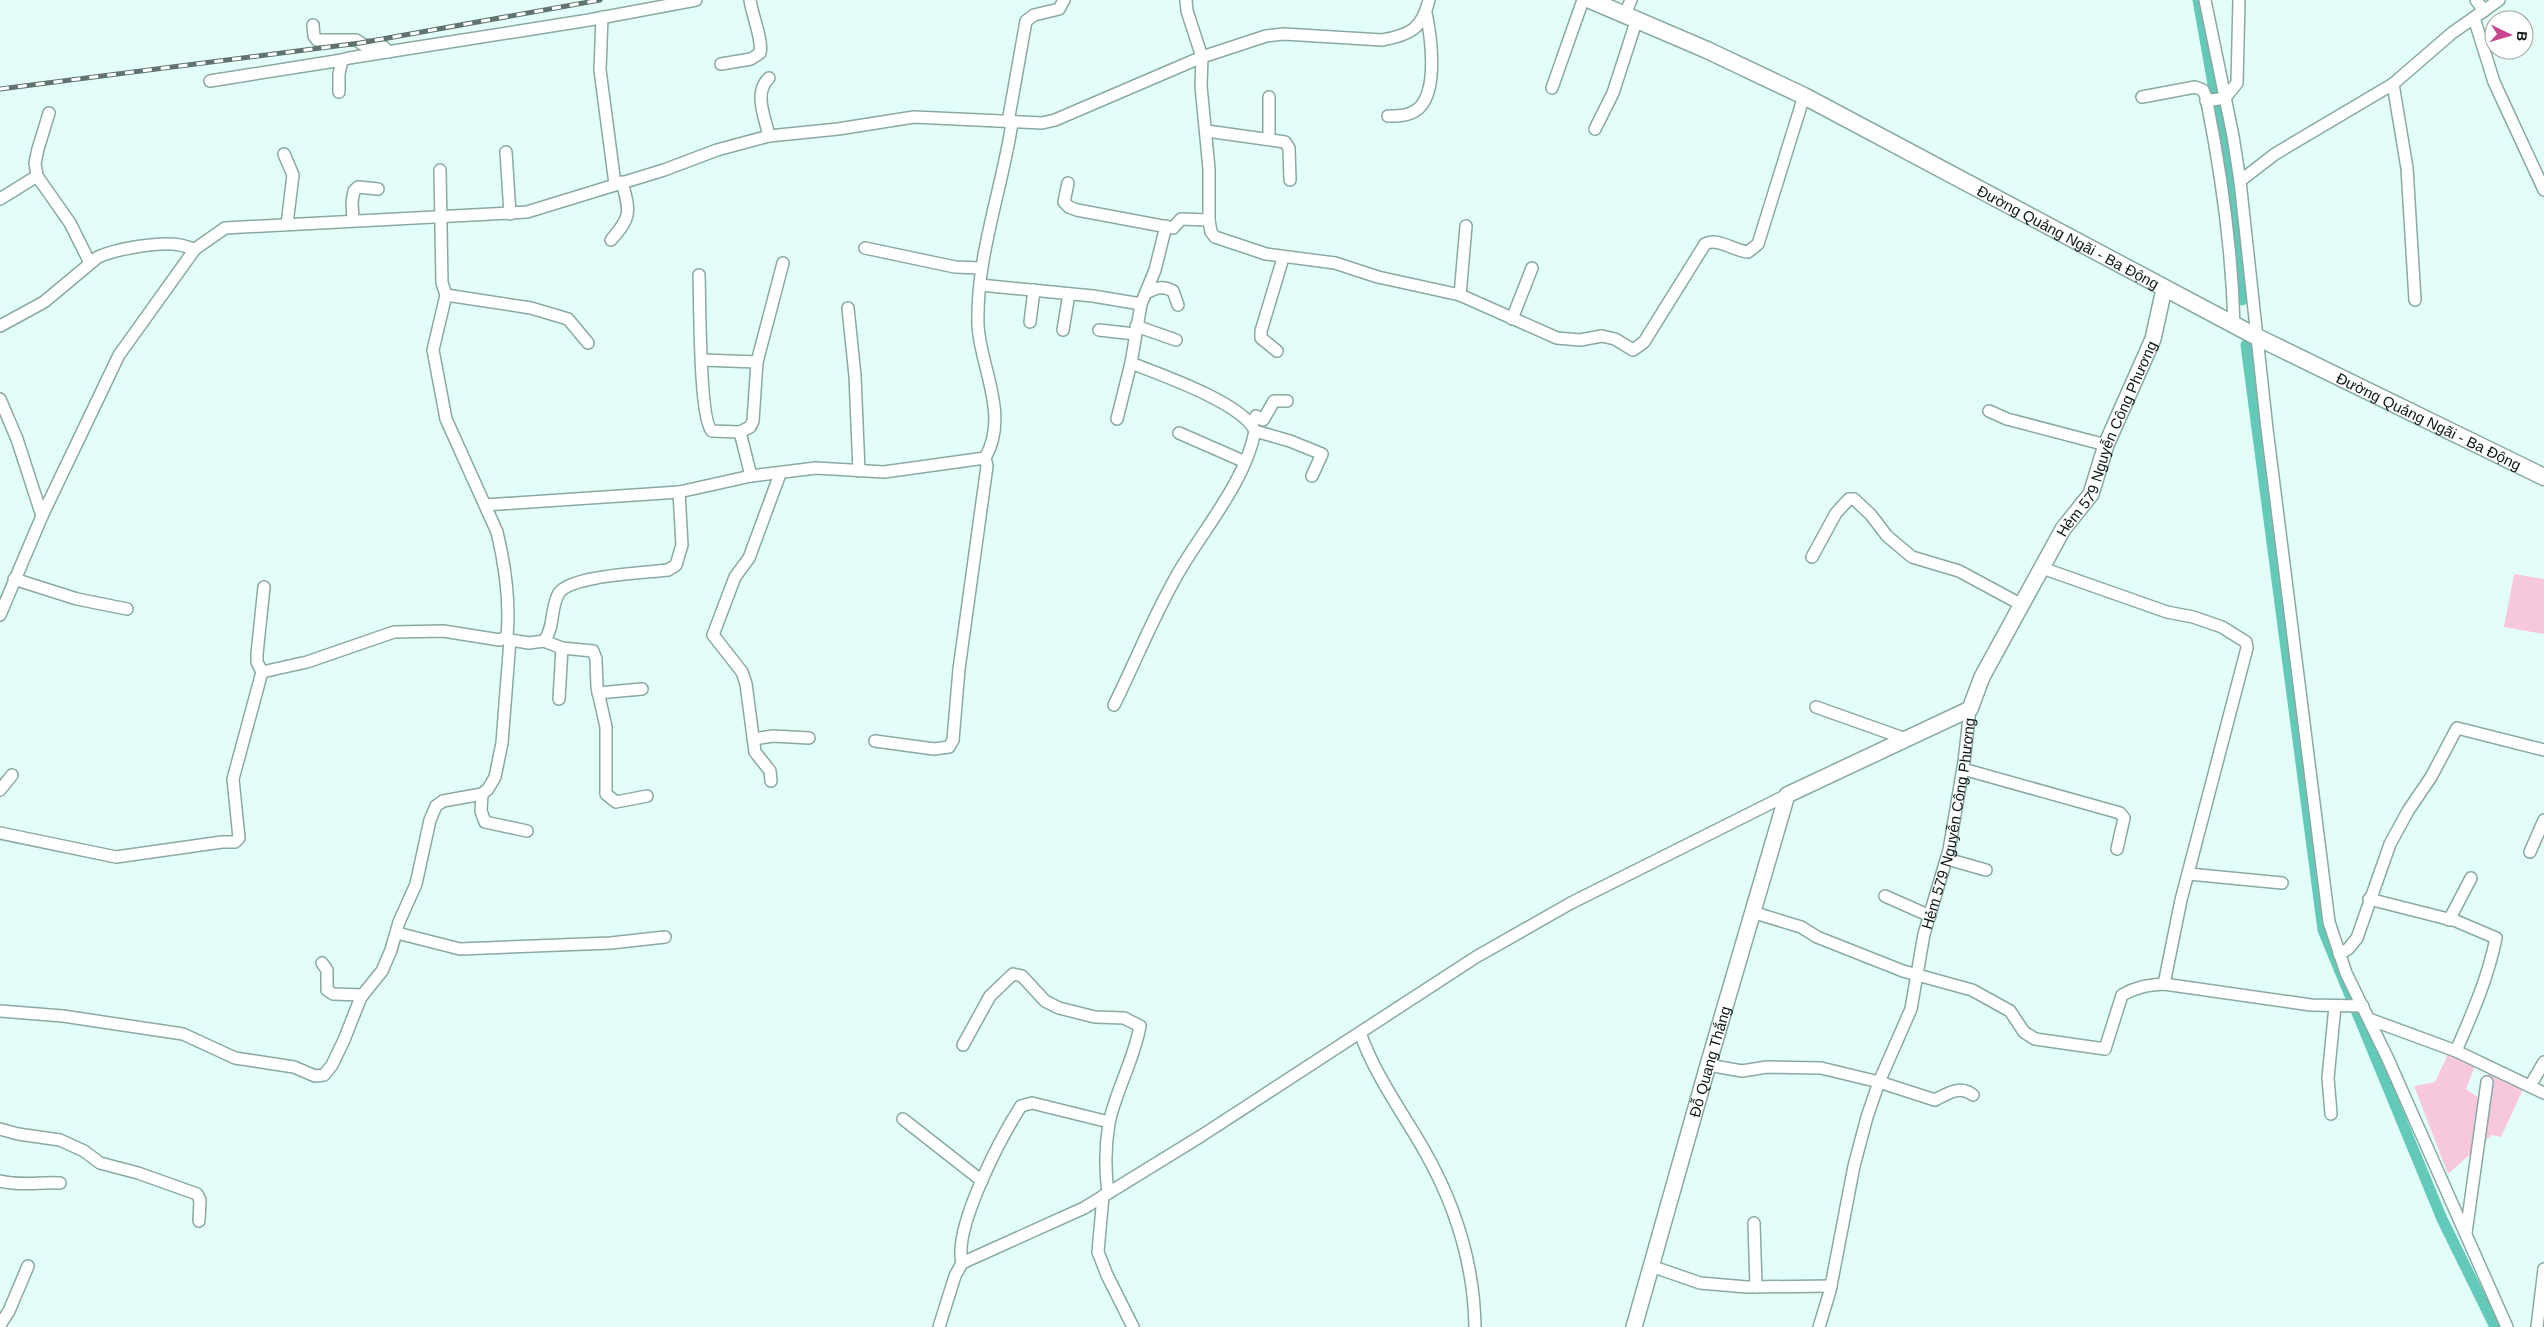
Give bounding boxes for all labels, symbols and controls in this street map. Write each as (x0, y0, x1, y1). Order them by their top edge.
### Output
north arrow (2484, 10, 2534, 60)
text: B (2514, 30, 2530, 42)
street label: Đường Quảng Ngãi - Ba Động (1975, 181, 2162, 292)
street label: Hẻm 579 Nguyễn Công Phương (2052, 338, 2160, 539)
street label: Đường Quảng Ngãi - Ba Động (2334, 369, 2524, 473)
street label: Hẻm 579 Nguyễn Công Phương (1917, 717, 1977, 931)
street label: Đỗ Quang Thắng (1685, 1004, 1733, 1119)

